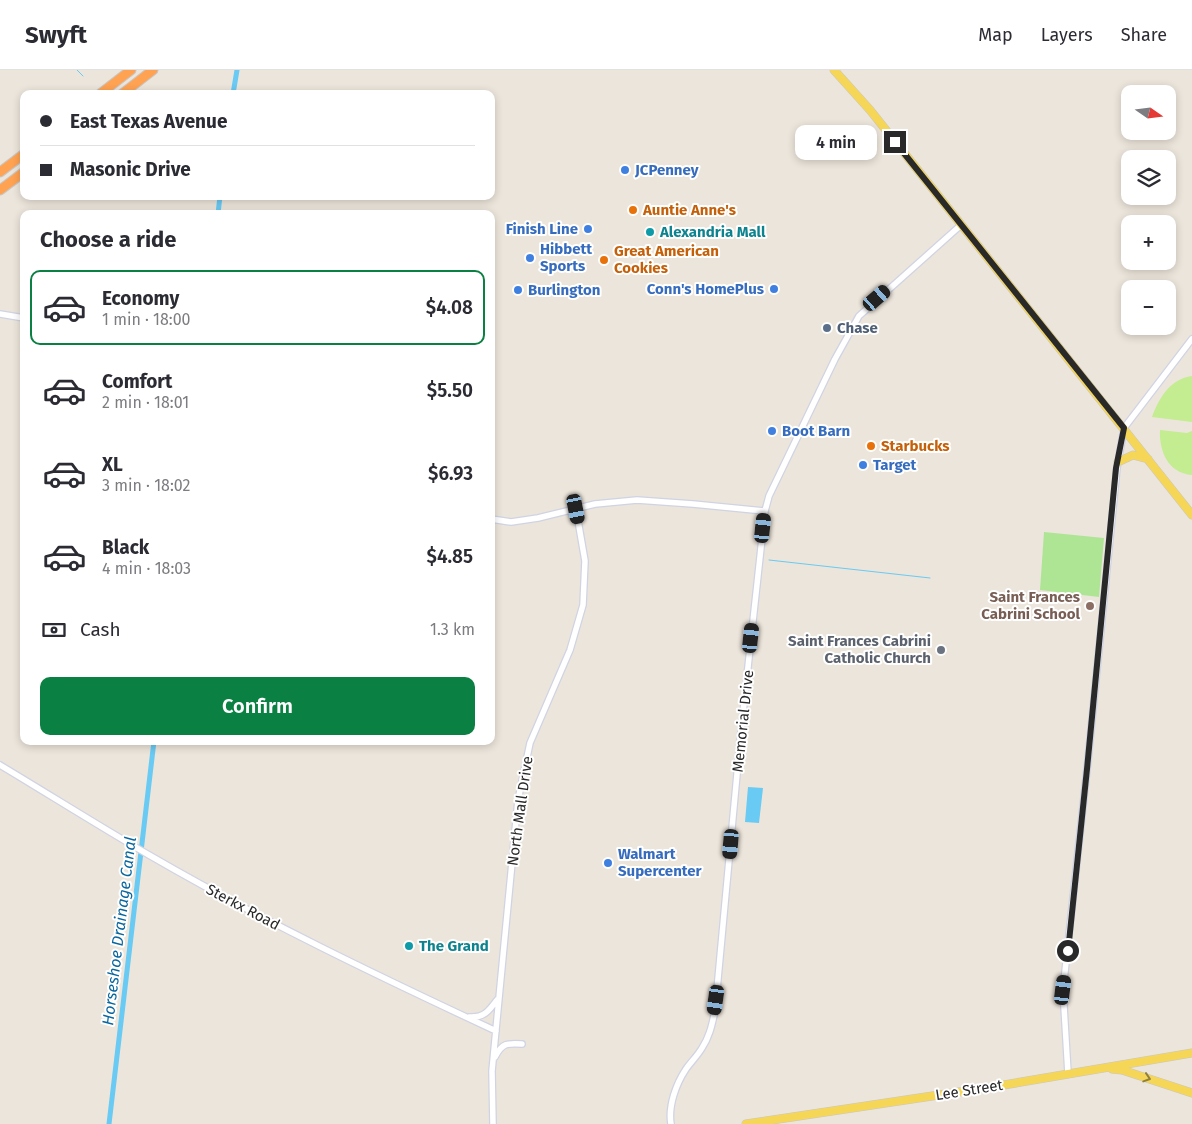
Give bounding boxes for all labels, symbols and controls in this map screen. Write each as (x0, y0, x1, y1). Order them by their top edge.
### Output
text: Swyft (25, 21, 87, 49)
text: Map (978, 24, 1013, 46)
text: Layers (1041, 24, 1093, 46)
text: Share (1121, 24, 1167, 46)
north arrow (1121, 85, 1176, 140)
map controls (1121, 85, 1176, 335)
text: East Texas Avenue (70, 110, 227, 133)
callout: 4 min (795, 124, 878, 160)
route end (884, 131, 906, 153)
text: 4 min (816, 133, 856, 152)
button: layers (1121, 150, 1176, 205)
text: Masonic Drive (70, 158, 191, 181)
place label: JCPenney (634, 161, 699, 179)
marker: JCPenney (619, 164, 631, 176)
place label: Auntie Anne's (642, 201, 736, 219)
marker: Auntie Anne's (627, 204, 639, 216)
button: + (1121, 215, 1176, 270)
place label: Finish Line (506, 220, 578, 238)
marker: Finish Line (582, 223, 594, 235)
place label: Alexandria Mall (659, 223, 766, 241)
text: Choose a ride (40, 226, 176, 253)
marker: Alexandria Mall (644, 226, 656, 238)
place label: Hibbett Sports (540, 240, 592, 275)
place label: Great American Cookies (614, 242, 719, 277)
marker: Hibbett Sports (524, 252, 536, 264)
marker: Great American Cookies (598, 254, 610, 266)
place label: Conn's HomePlus (647, 280, 764, 298)
button: − (1121, 280, 1176, 335)
place label: Burlington (528, 281, 600, 299)
car (860, 282, 893, 314)
marker: Conn's HomePlus (768, 283, 780, 295)
marker: Burlington (512, 284, 524, 296)
icon: car (42, 285, 87, 330)
text: Economy (102, 287, 179, 310)
text: $4.08 (426, 296, 473, 319)
text: 1 min · 18:00 (102, 310, 191, 329)
place label: Chase (837, 319, 878, 337)
marker: Chase (821, 322, 833, 334)
icon: car (42, 368, 87, 413)
text: Comfort (102, 370, 172, 393)
text: $5.50 (427, 379, 473, 402)
text: 2 min · 18:01 (102, 393, 189, 412)
place label: Boot Barn (782, 422, 850, 440)
marker: Boot Barn (766, 425, 778, 437)
place label: Starbucks (881, 437, 950, 455)
marker: Starbucks (865, 440, 877, 452)
icon: car (42, 451, 87, 496)
text: XL (102, 453, 123, 476)
place label: Target (873, 456, 917, 474)
marker: Target (857, 459, 869, 471)
text: $6.93 (428, 462, 473, 485)
text: 3 min · 18:02 (102, 476, 190, 495)
car (565, 493, 586, 525)
car (753, 512, 772, 544)
icon: car (42, 534, 87, 579)
text: Black (102, 536, 149, 559)
text: $4.85 (427, 545, 473, 568)
text: 4 min · 18:03 (102, 559, 191, 578)
place label: Saint Frances Cabrini School (981, 588, 1081, 623)
marker: Saint Frances Cabrini School (1084, 600, 1096, 612)
icon: cash (40, 616, 68, 644)
text: Cash (80, 618, 121, 641)
text: 1.3 km (430, 620, 475, 639)
car (741, 622, 760, 654)
place label: Saint Frances Cabrini Catholic Church (788, 632, 931, 667)
marker: Saint Frances Cabrini Catholic Church (935, 644, 947, 656)
street label: Memorial Drive (729, 669, 757, 773)
button: Confirm (40, 677, 475, 735)
street label: North Mall Drive (503, 755, 537, 867)
car (722, 828, 739, 860)
water label: Horseshoe Drainage Canal (98, 836, 140, 1026)
place label: Walmart Supercenter (618, 845, 703, 880)
marker: Walmart Supercenter (602, 857, 614, 869)
street label: Sterkx Road (203, 880, 283, 934)
place label: The Grand (419, 937, 489, 955)
marker: The Grand (403, 940, 415, 952)
route start (1057, 940, 1079, 962)
car (1053, 974, 1072, 1006)
car (706, 984, 725, 1016)
one-way arrow (1142, 1072, 1151, 1082)
street label: Lee Street (934, 1076, 1005, 1104)

